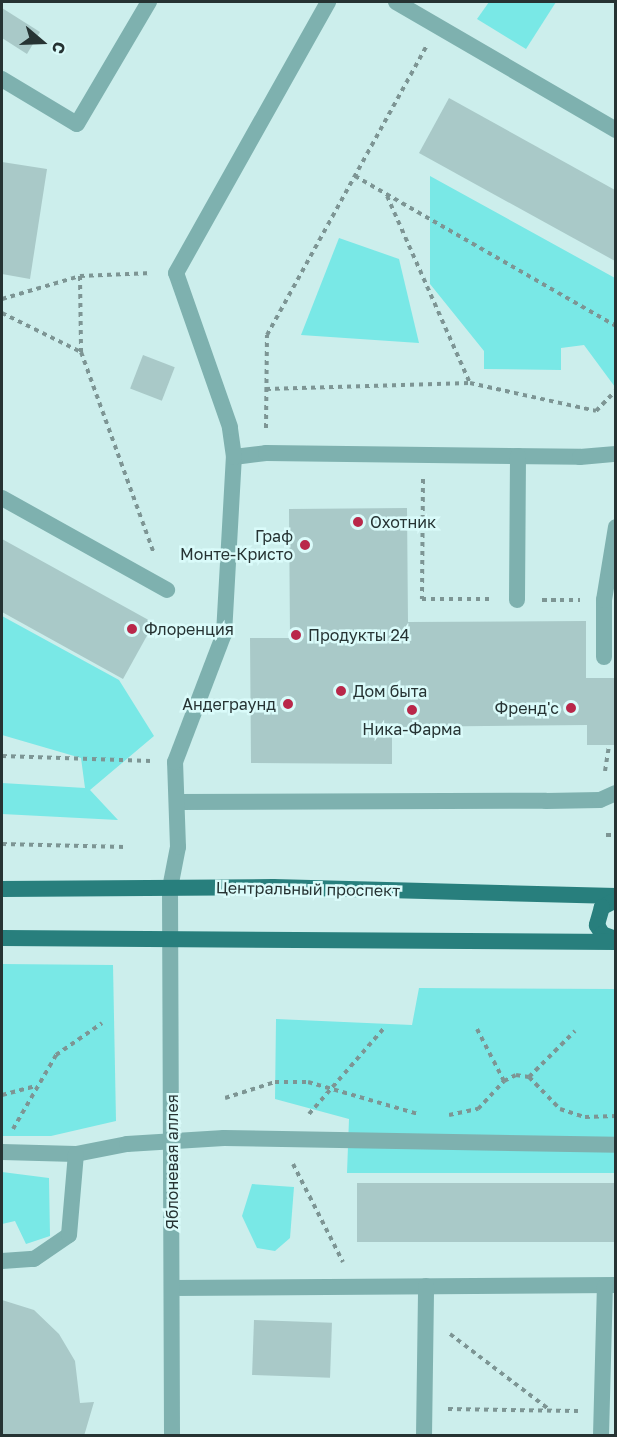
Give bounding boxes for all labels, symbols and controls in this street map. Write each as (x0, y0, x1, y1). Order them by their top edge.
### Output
north arrow (12, 12, 72, 72)
text: С (48, 39, 70, 56)
place label: Охотник (370, 512, 436, 532)
marker: Охотник (351, 515, 365, 529)
place label: Граф Монте-Кристо (180, 526, 293, 564)
marker: Граф Монте-Кристо (298, 538, 312, 552)
place label: Флоренция (144, 619, 234, 639)
marker: Флоренция (125, 622, 139, 636)
place label: Продукты 24 (308, 625, 410, 645)
marker: Продукты 24 (289, 628, 303, 642)
place label: Дом быта (353, 681, 427, 701)
marker: Дом быта (334, 684, 348, 698)
place label: Андеграунд (182, 694, 276, 714)
marker: Андеграунд (281, 697, 295, 711)
place label: Френд'с (495, 698, 559, 718)
marker: Френд'с (564, 701, 578, 715)
marker: Ника-Фарма (405, 703, 419, 717)
place label: Ника-Фарма (362, 719, 462, 739)
street label: Центральный проспект (216, 878, 400, 900)
street label: Яблоневая аллея (162, 1094, 182, 1230)

